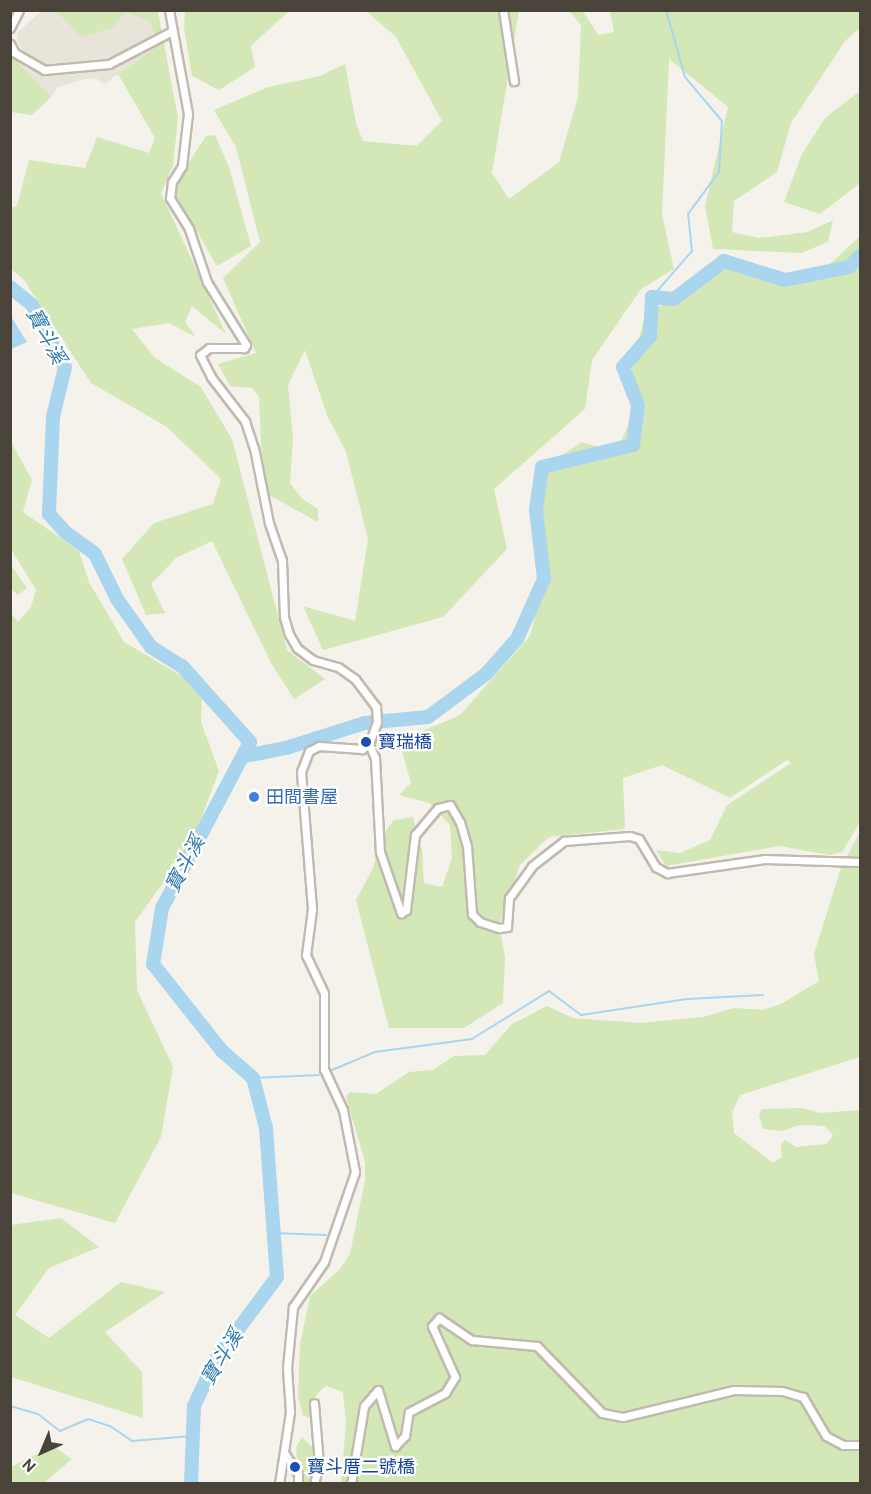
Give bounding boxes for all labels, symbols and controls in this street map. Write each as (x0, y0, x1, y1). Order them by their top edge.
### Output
water label: 寶斗溪 (21, 304, 71, 368)
place label: 寶瑞橋 (378, 731, 432, 753)
marker: 寶瑞橋 (359, 735, 373, 749)
place label: 田間書屋 (266, 786, 338, 808)
marker: 田間書屋 (247, 790, 261, 804)
water label: 寶斗溪 (160, 832, 210, 896)
water label: 寶斗溪 (196, 1325, 248, 1389)
north arrow (12, 1422, 72, 1482)
text: N (18, 1455, 40, 1476)
place label: 寶斗厝二號橋 (307, 1456, 415, 1478)
marker: 寶斗厝二號橋 (288, 1460, 302, 1474)

